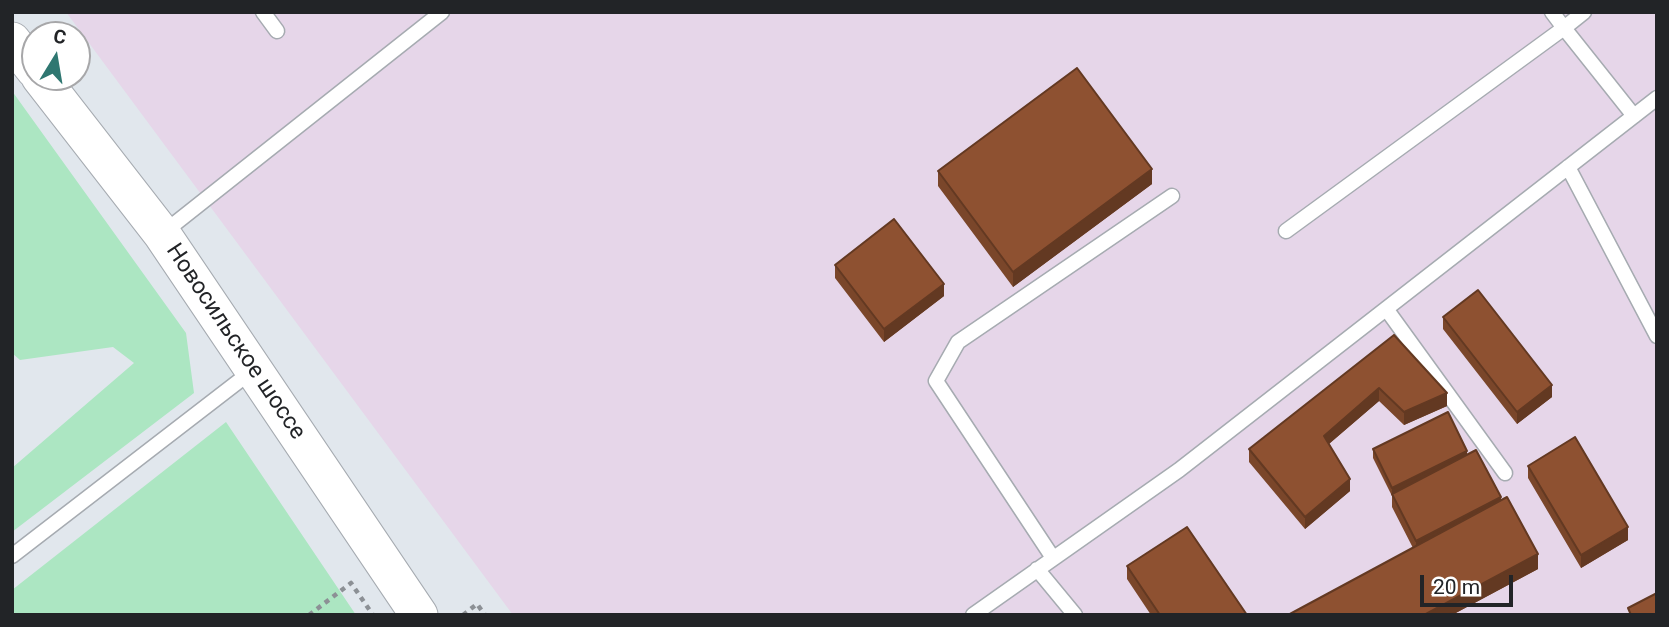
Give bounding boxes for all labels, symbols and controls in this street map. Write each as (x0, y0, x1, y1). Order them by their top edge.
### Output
north arrow (21, 21, 91, 91)
text: С (51, 24, 68, 49)
street label: Новосильское шоссе (159, 239, 311, 445)
scale bar (1424, 560, 1517, 604)
text: 20 m (1433, 575, 1480, 599)

